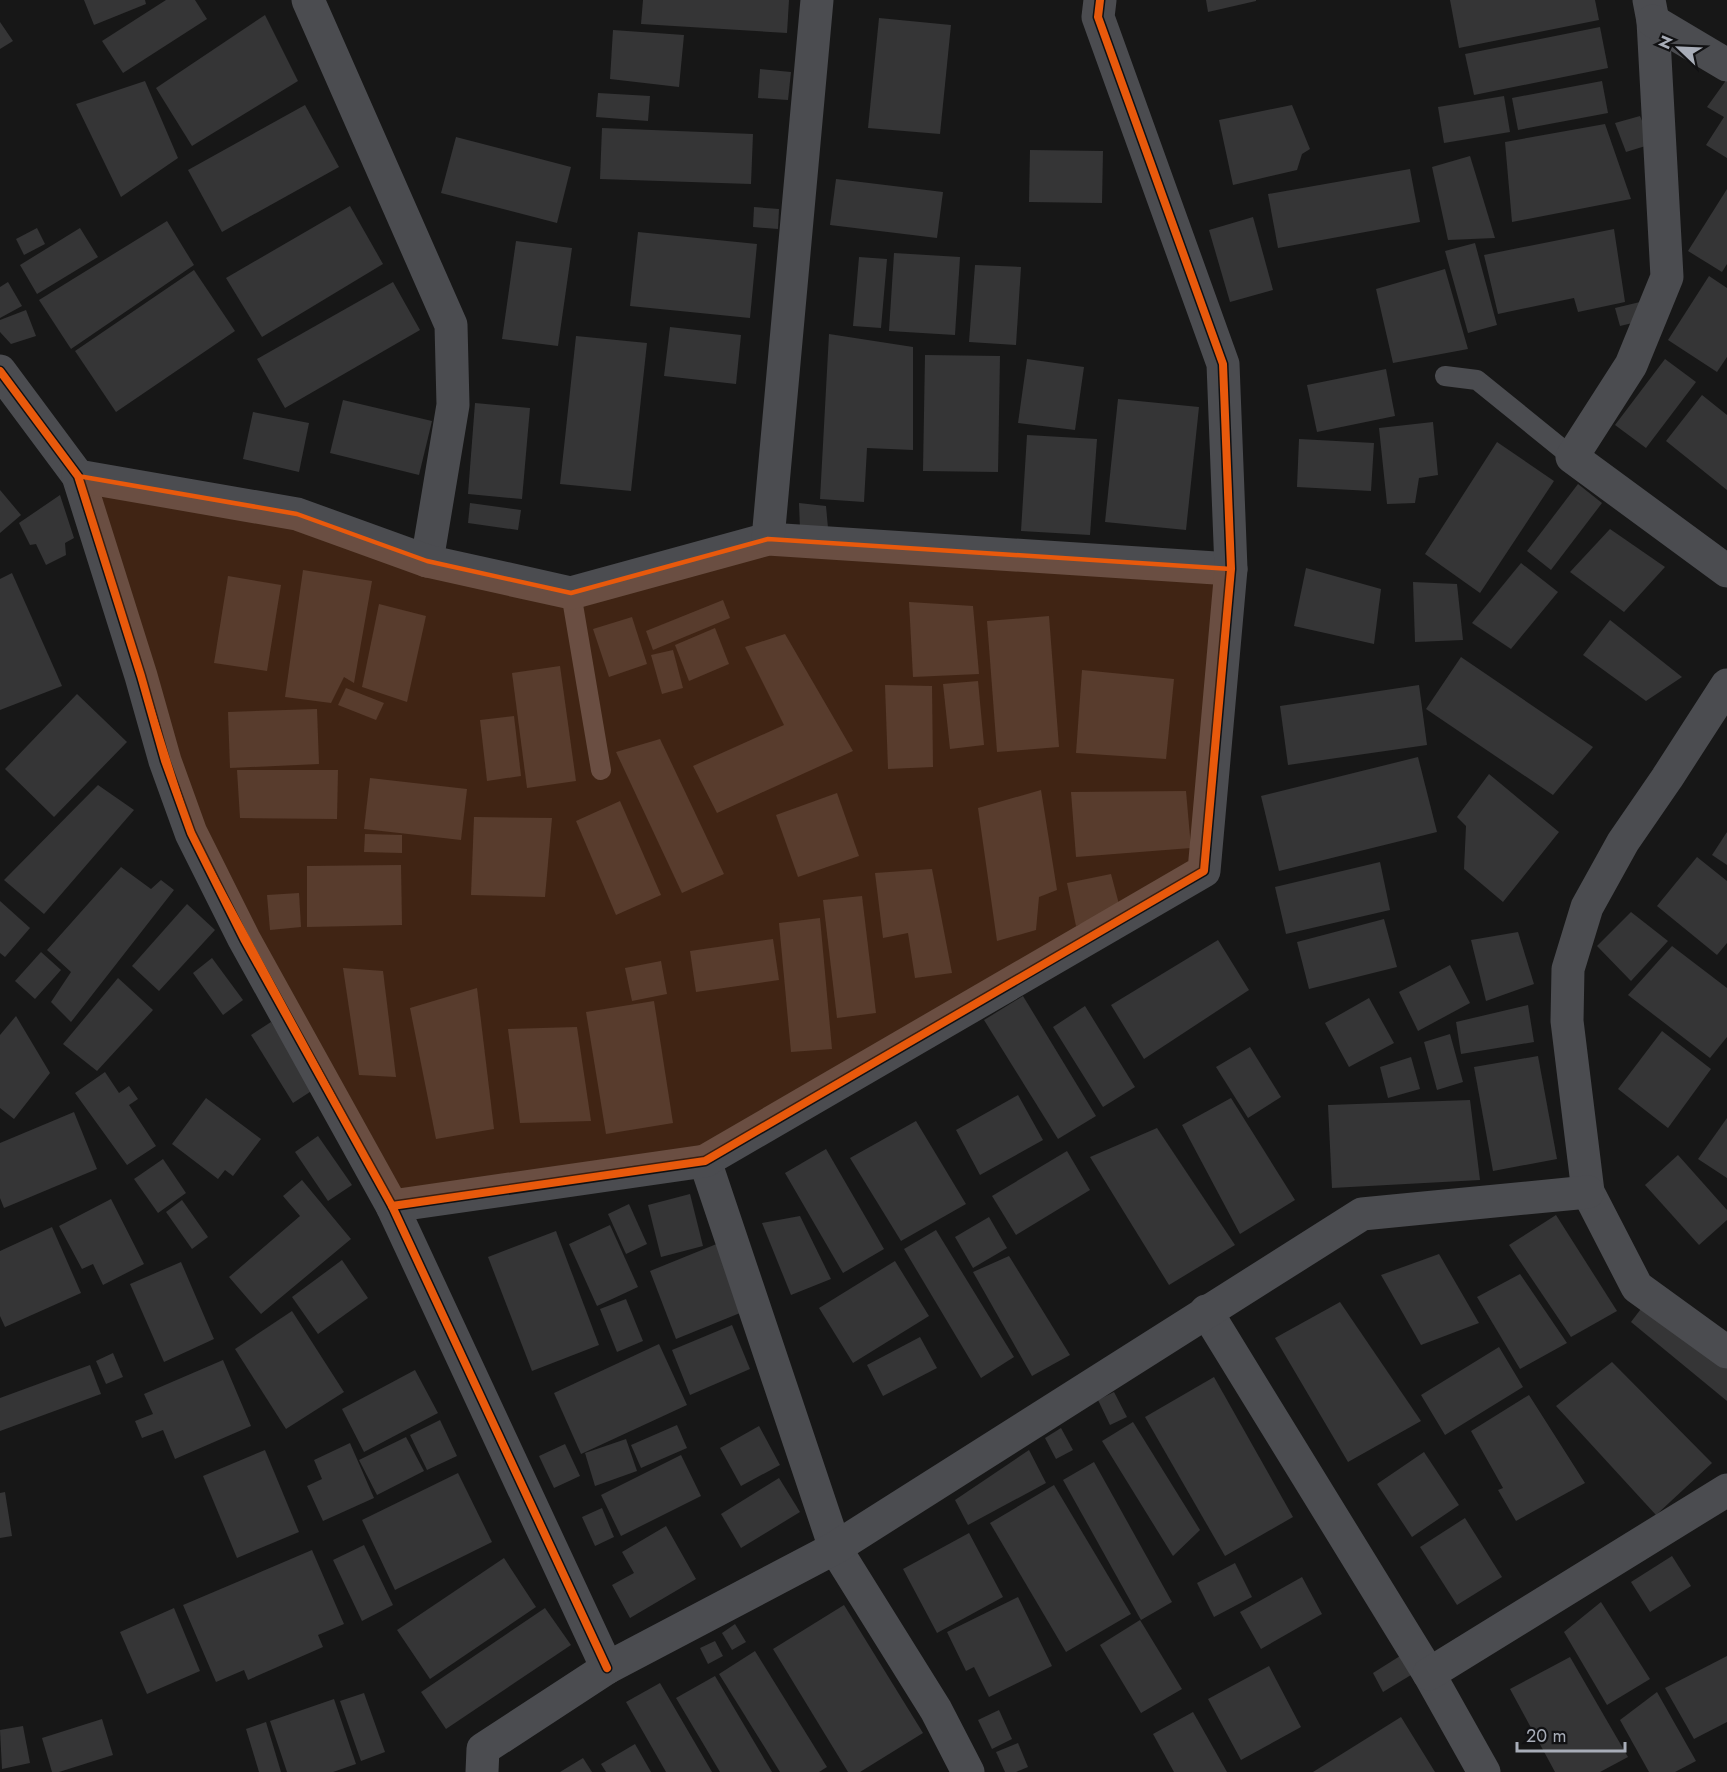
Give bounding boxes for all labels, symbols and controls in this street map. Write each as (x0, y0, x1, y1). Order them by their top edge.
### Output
north arrow (1649, 18, 1709, 78)
text: N (1653, 32, 1679, 53)
scale bar (1517, 1715, 1625, 1753)
text: 20 m (1526, 1723, 1566, 1749)

